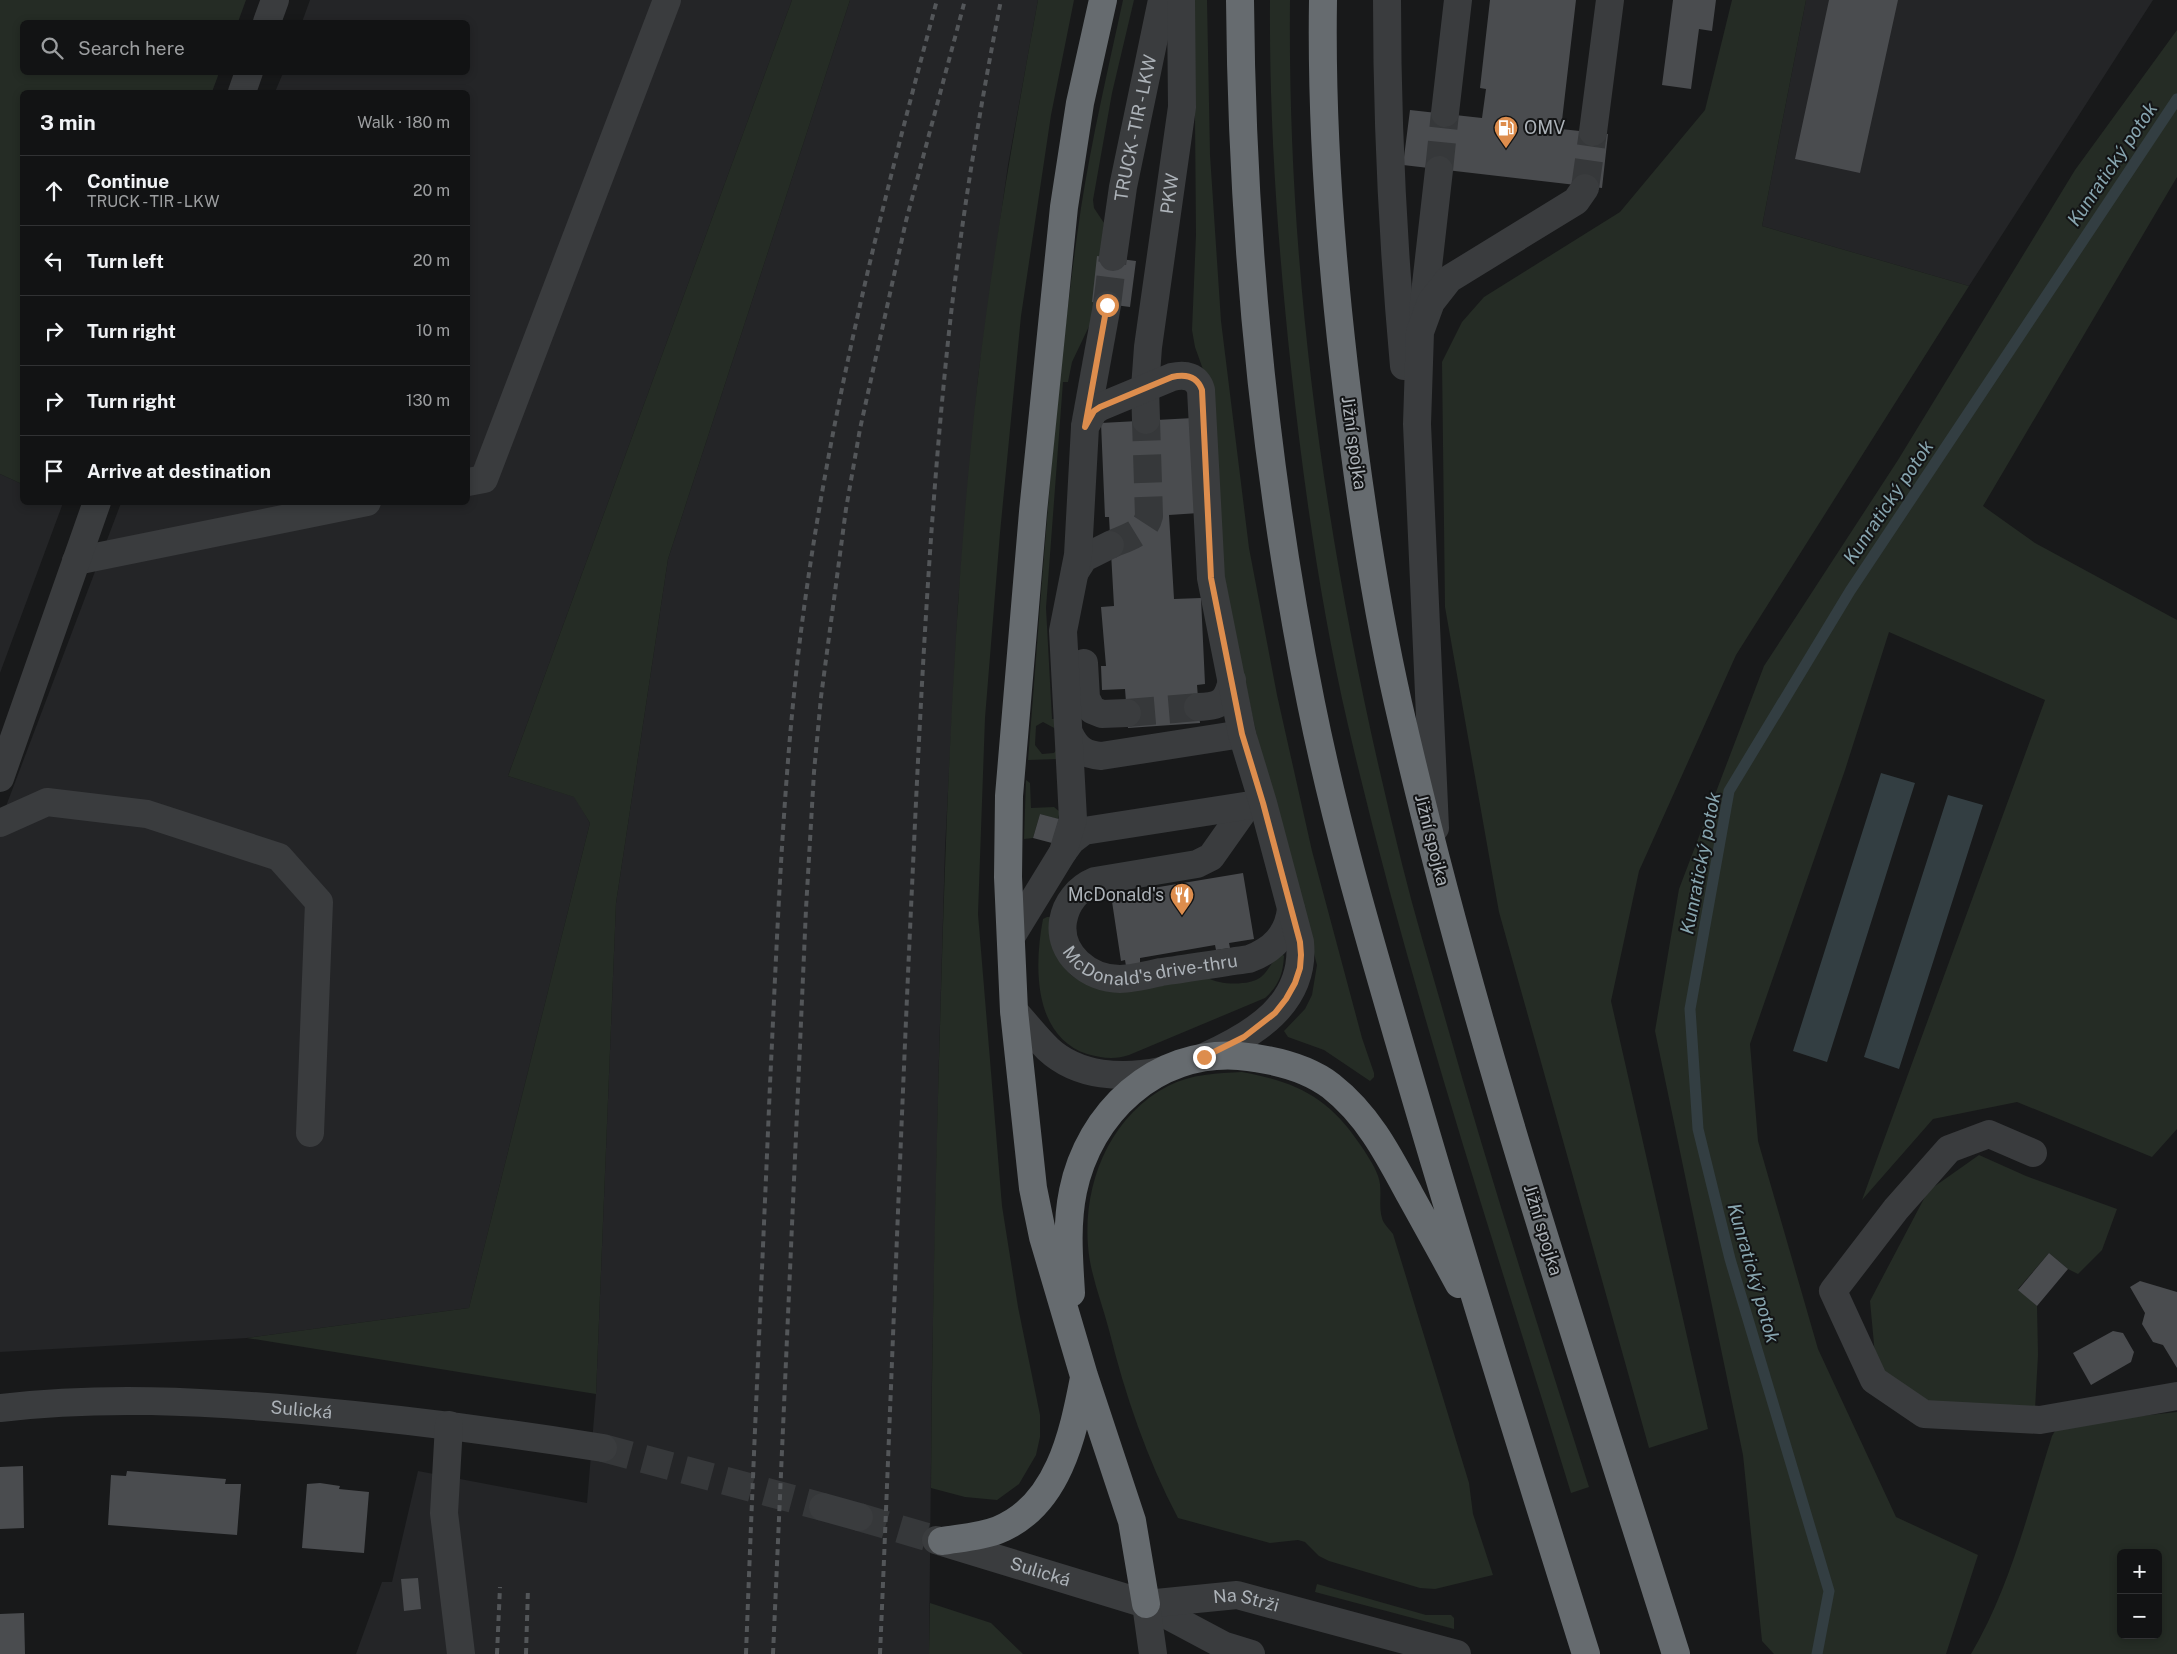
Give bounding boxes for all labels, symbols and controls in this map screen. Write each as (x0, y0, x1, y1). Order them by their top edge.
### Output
search box (20, 20, 470, 75)
icon: search (38, 34, 66, 62)
text: Search here (78, 37, 185, 59)
street label: TRUCK - TIR - LKW (1110, 53, 1160, 203)
water label: Kunratický potok (2062, 97, 2162, 230)
text: 3 min (40, 110, 96, 135)
text: Walk · 180 m (357, 113, 450, 132)
fuel station icon: OMV (1493, 115, 1519, 149)
place label: OMV (1524, 117, 1565, 138)
text: Continue (87, 170, 169, 192)
street label: PKW (1156, 172, 1183, 215)
icon: ahead (40, 177, 68, 205)
text: 20 m (413, 181, 450, 200)
text: TRUCK - TIR - LKW (87, 192, 219, 211)
icon: left (40, 247, 68, 275)
text: Turn left (87, 250, 164, 272)
text: 20 m (413, 251, 450, 270)
route start (1096, 294, 1119, 317)
icon: right (40, 317, 68, 345)
text: Turn right (87, 320, 176, 342)
text: 10 m (416, 321, 450, 340)
icon: right (40, 387, 68, 415)
text: Turn right (87, 390, 176, 412)
text: 130 m (406, 391, 450, 410)
street label: Jižní spojka (1338, 395, 1371, 491)
water label: Kunratický potok (1838, 435, 1938, 568)
icon: arrive (40, 457, 68, 485)
text: Arrive at destination (87, 460, 271, 482)
water label: Kunratický potok (1675, 789, 1725, 936)
street label: Jižní spojka (1411, 792, 1454, 888)
restaurant icon: McDonald's (1169, 882, 1195, 916)
place label: McDonald's (1068, 884, 1164, 905)
street label: McDonald's drive-thru (1058, 942, 1239, 989)
route end (1193, 1046, 1216, 1069)
street label: Jižní spojka (1520, 1182, 1567, 1278)
water label: Kunratický potok (1723, 1200, 1785, 1346)
street label: Sulická (270, 1396, 333, 1423)
map controls (2117, 1549, 2162, 1639)
button: + (2117, 1549, 2162, 1594)
street label: Sulická (1008, 1552, 1073, 1590)
street label: Na Strži (1212, 1584, 1281, 1616)
button: − (2117, 1594, 2162, 1639)

